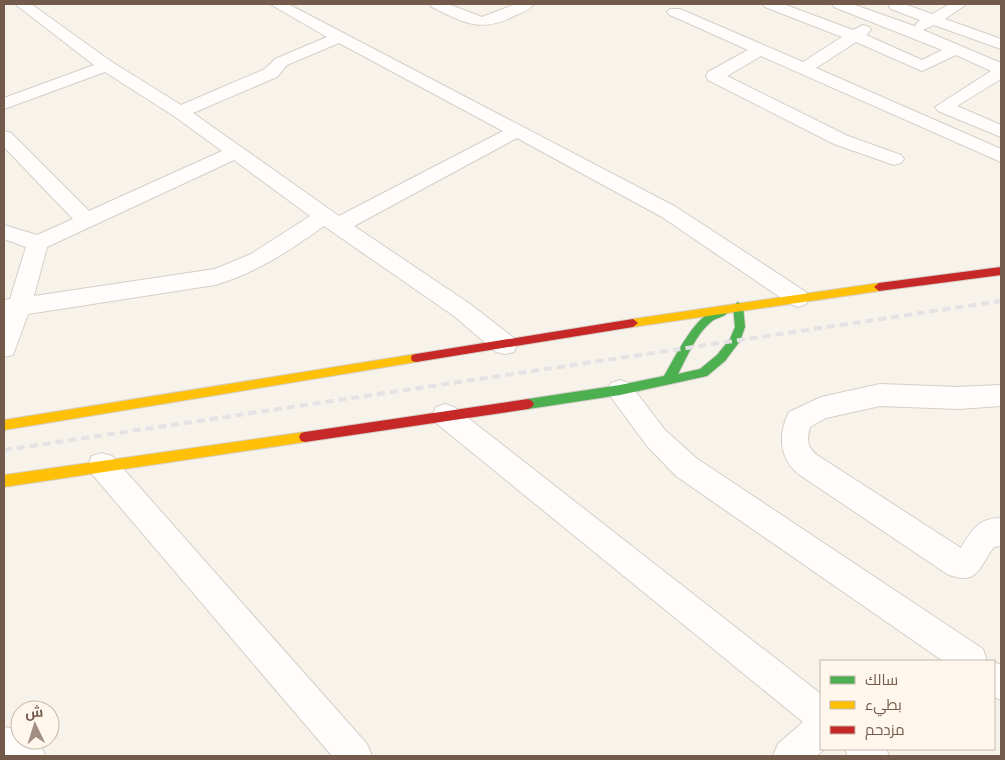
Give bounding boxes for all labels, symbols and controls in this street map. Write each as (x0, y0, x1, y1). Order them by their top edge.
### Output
legend (820, 660, 995, 750)
text: سالك (865, 669, 898, 690)
text: بطيء (865, 694, 902, 717)
north arrow (10, 700, 60, 750)
text: ش (24, 701, 44, 722)
text: مزدحم (865, 719, 905, 740)

